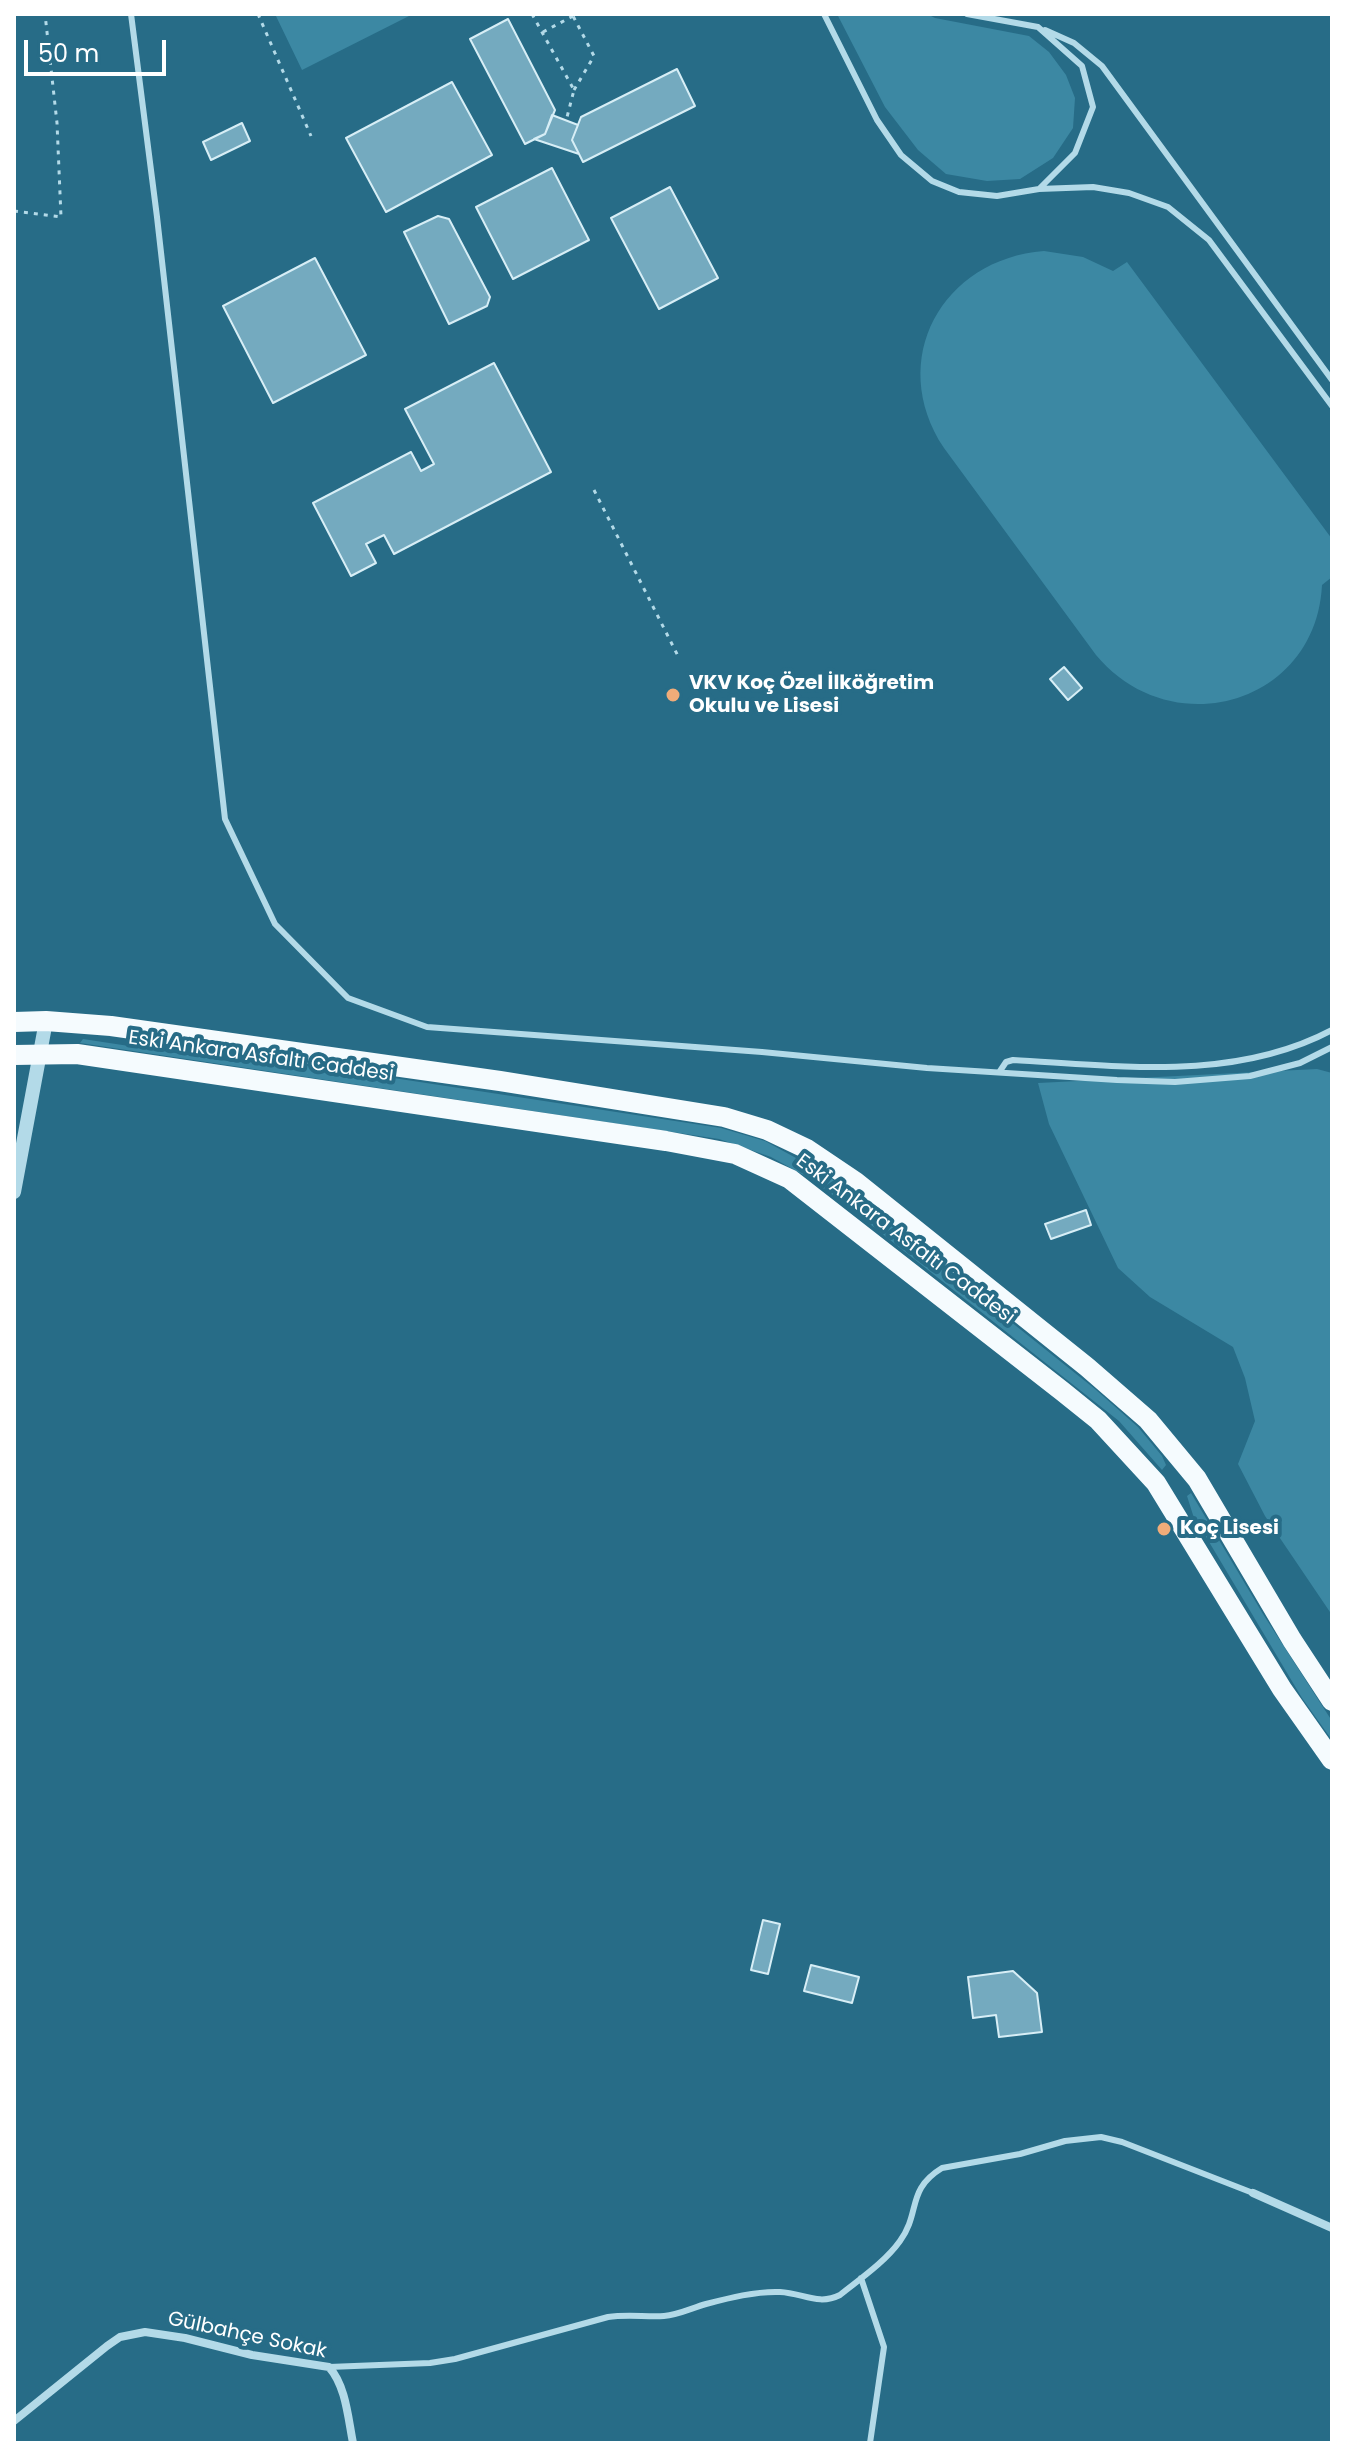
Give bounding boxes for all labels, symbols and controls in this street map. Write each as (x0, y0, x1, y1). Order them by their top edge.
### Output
scale bar (28, 24, 170, 74)
text: 50 m (38, 37, 99, 70)
place label: VKV Koç Özel İlköğretim Okulu ve Lisesi (689, 672, 934, 719)
marker: VKV Koç Özel İlköğretim Okulu ve Lisesi (664, 686, 682, 704)
street label: Eski Ankara Asfaltı Caddesi (127, 1026, 395, 1088)
street label: Eski Ankara Asfaltı Caddesi (791, 1150, 1019, 1330)
place label: Koç Lisesi (1180, 1517, 1279, 1541)
marker: Koç Lisesi (1155, 1520, 1173, 1538)
street label: Gülbahçe Sokak (165, 2307, 329, 2365)

